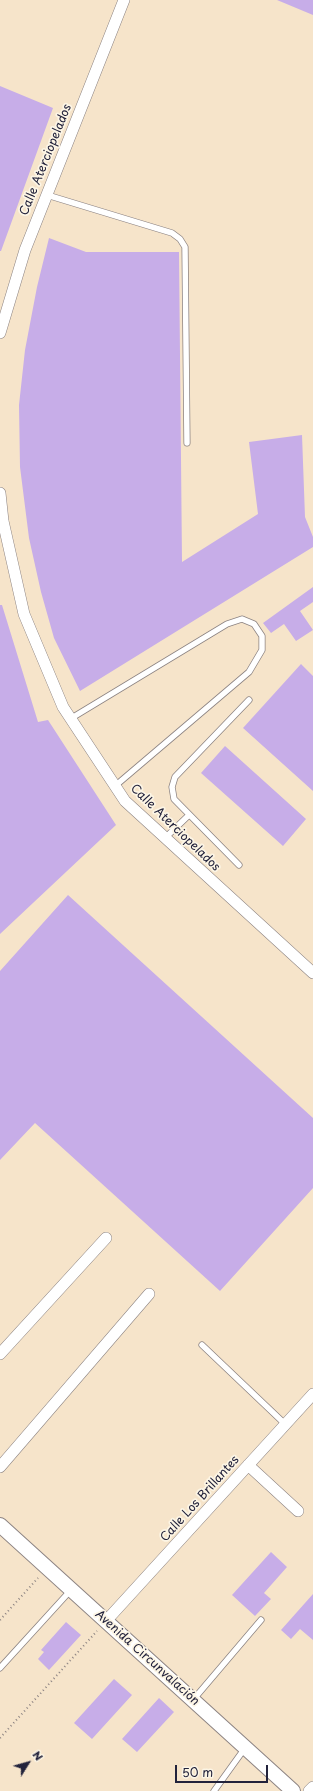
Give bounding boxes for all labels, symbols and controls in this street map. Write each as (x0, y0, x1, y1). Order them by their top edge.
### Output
street label: Calle Aterciopelados (17, 102, 75, 218)
street label: Calle Aterciopelados (127, 782, 223, 874)
street label: Calle Los Brillantes (158, 1453, 242, 1545)
street label: Avenida Circunvalación (92, 1607, 202, 1709)
north arrow (8, 1743, 48, 1783)
text: N (29, 1747, 47, 1764)
scale bar (177, 1757, 270, 1783)
text: 50 m (182, 1763, 213, 1781)

